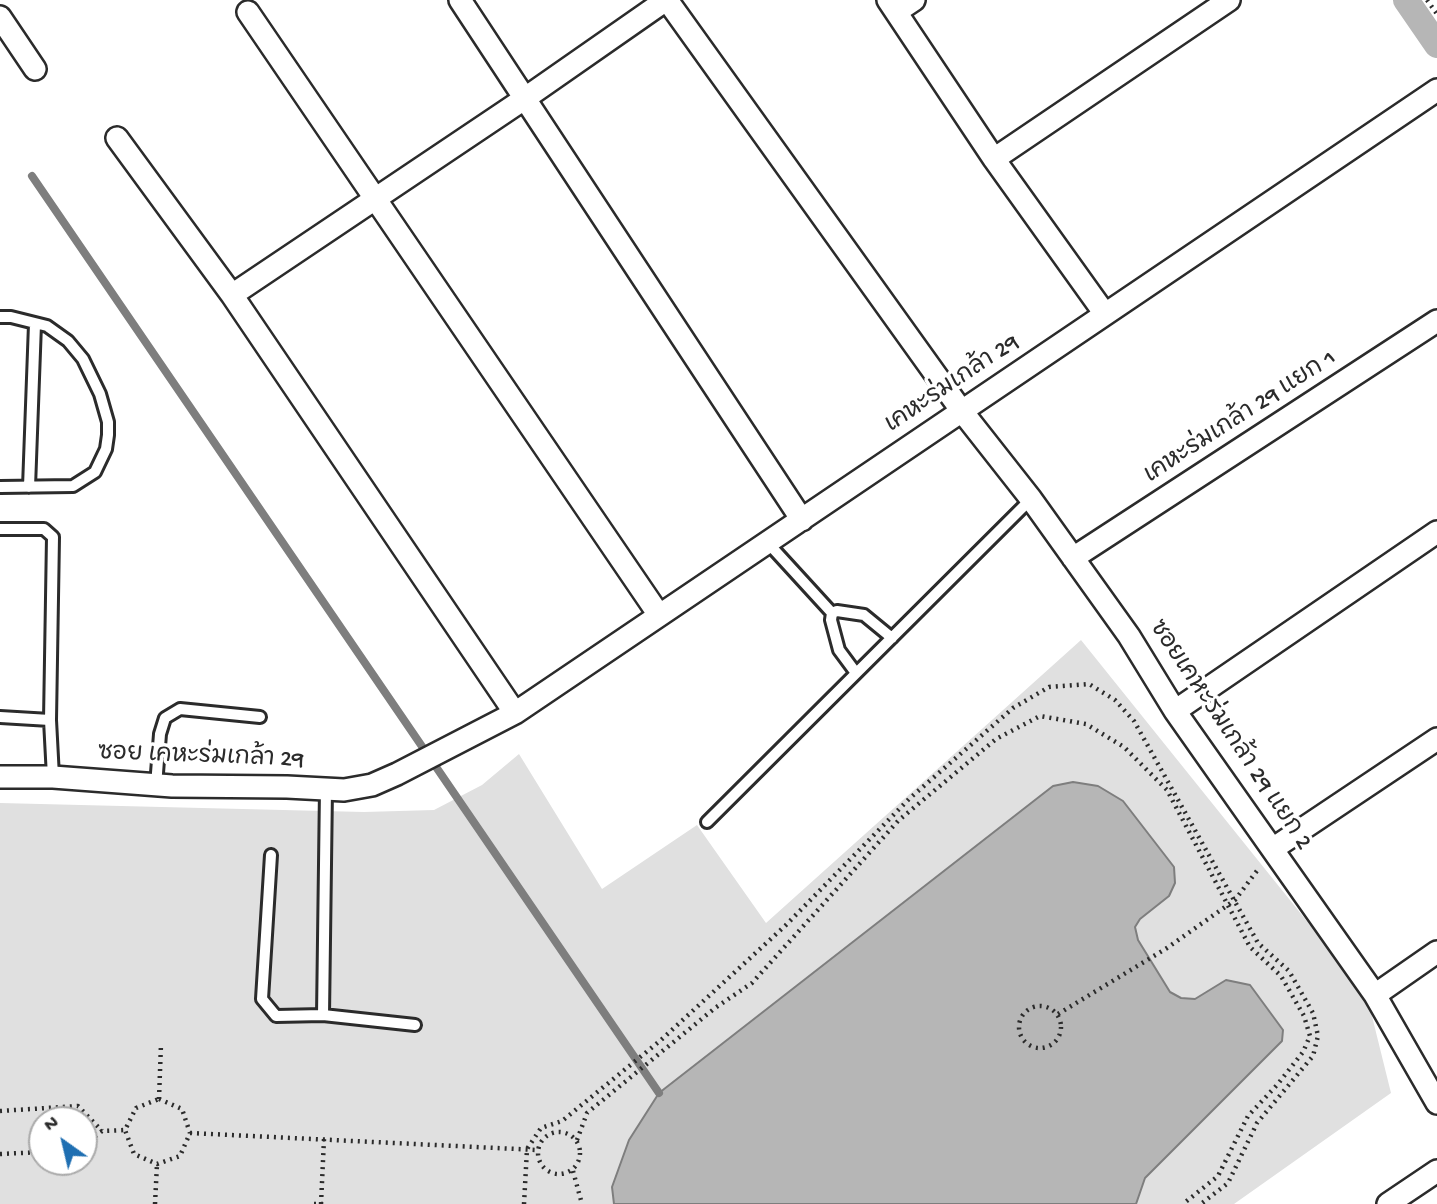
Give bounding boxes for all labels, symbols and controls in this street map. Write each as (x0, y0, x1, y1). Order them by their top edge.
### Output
street label: เคหะร่มเกล้า 29 (880, 330, 1026, 440)
street label: เคหะร่มเกล้า 29 แยก 1 (1140, 345, 1342, 491)
street label: ซอยเคหะร่มเกล้า 29 แยก 2 (1141, 616, 1317, 856)
street label: ซอย เคหะร่มเกล้า 29 (97, 740, 305, 776)
north arrow (28, 1106, 98, 1176)
text: N (41, 1112, 64, 1138)

